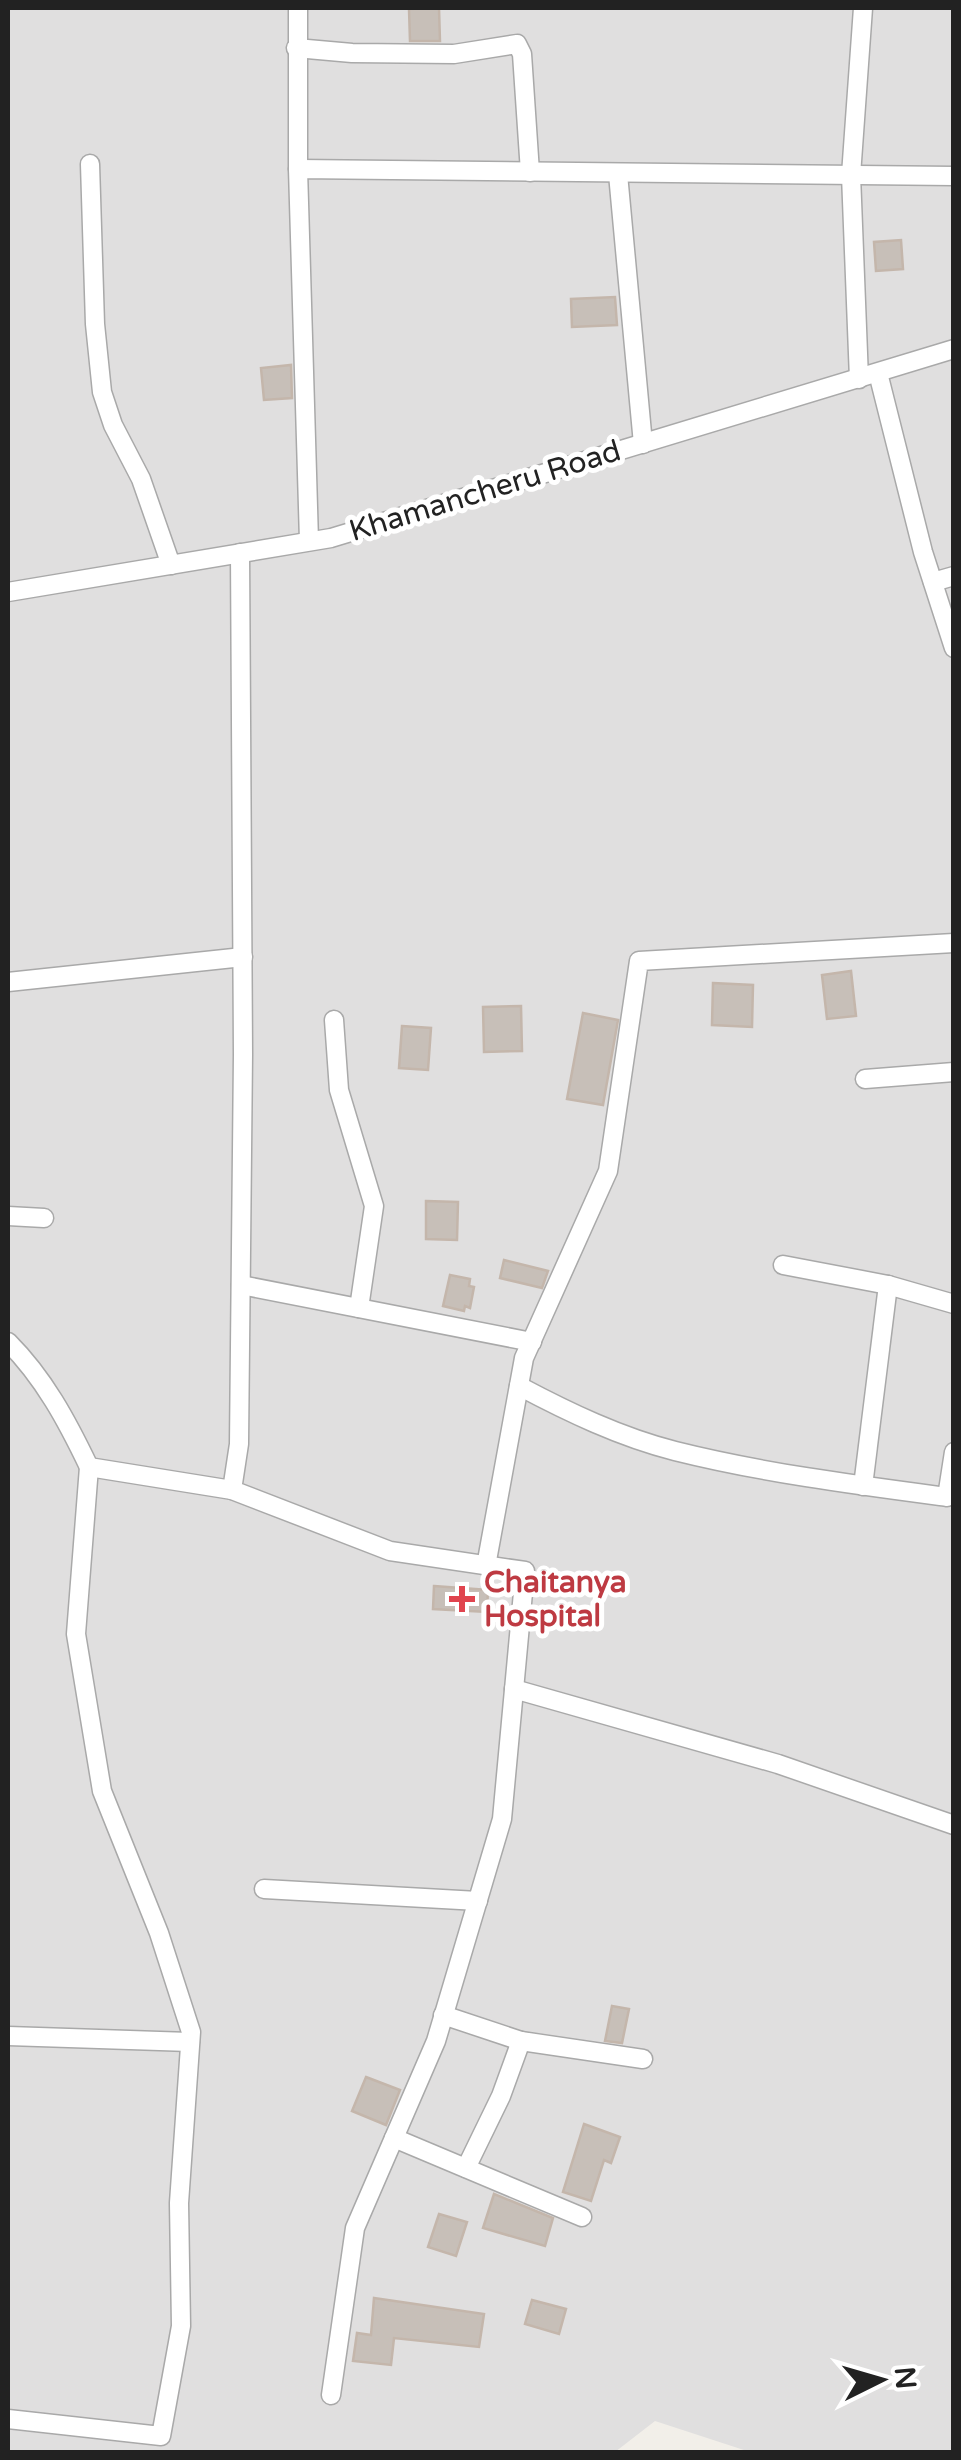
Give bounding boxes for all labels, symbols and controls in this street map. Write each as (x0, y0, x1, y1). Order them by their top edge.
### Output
street label: Khamancheru Road (345, 432, 625, 550)
place label: Chaitanya Hospital (484, 1564, 627, 1635)
marker: Chaitanya Hospital (449, 1586, 475, 1612)
north arrow (831, 2330, 931, 2430)
text: N (887, 2365, 923, 2391)

